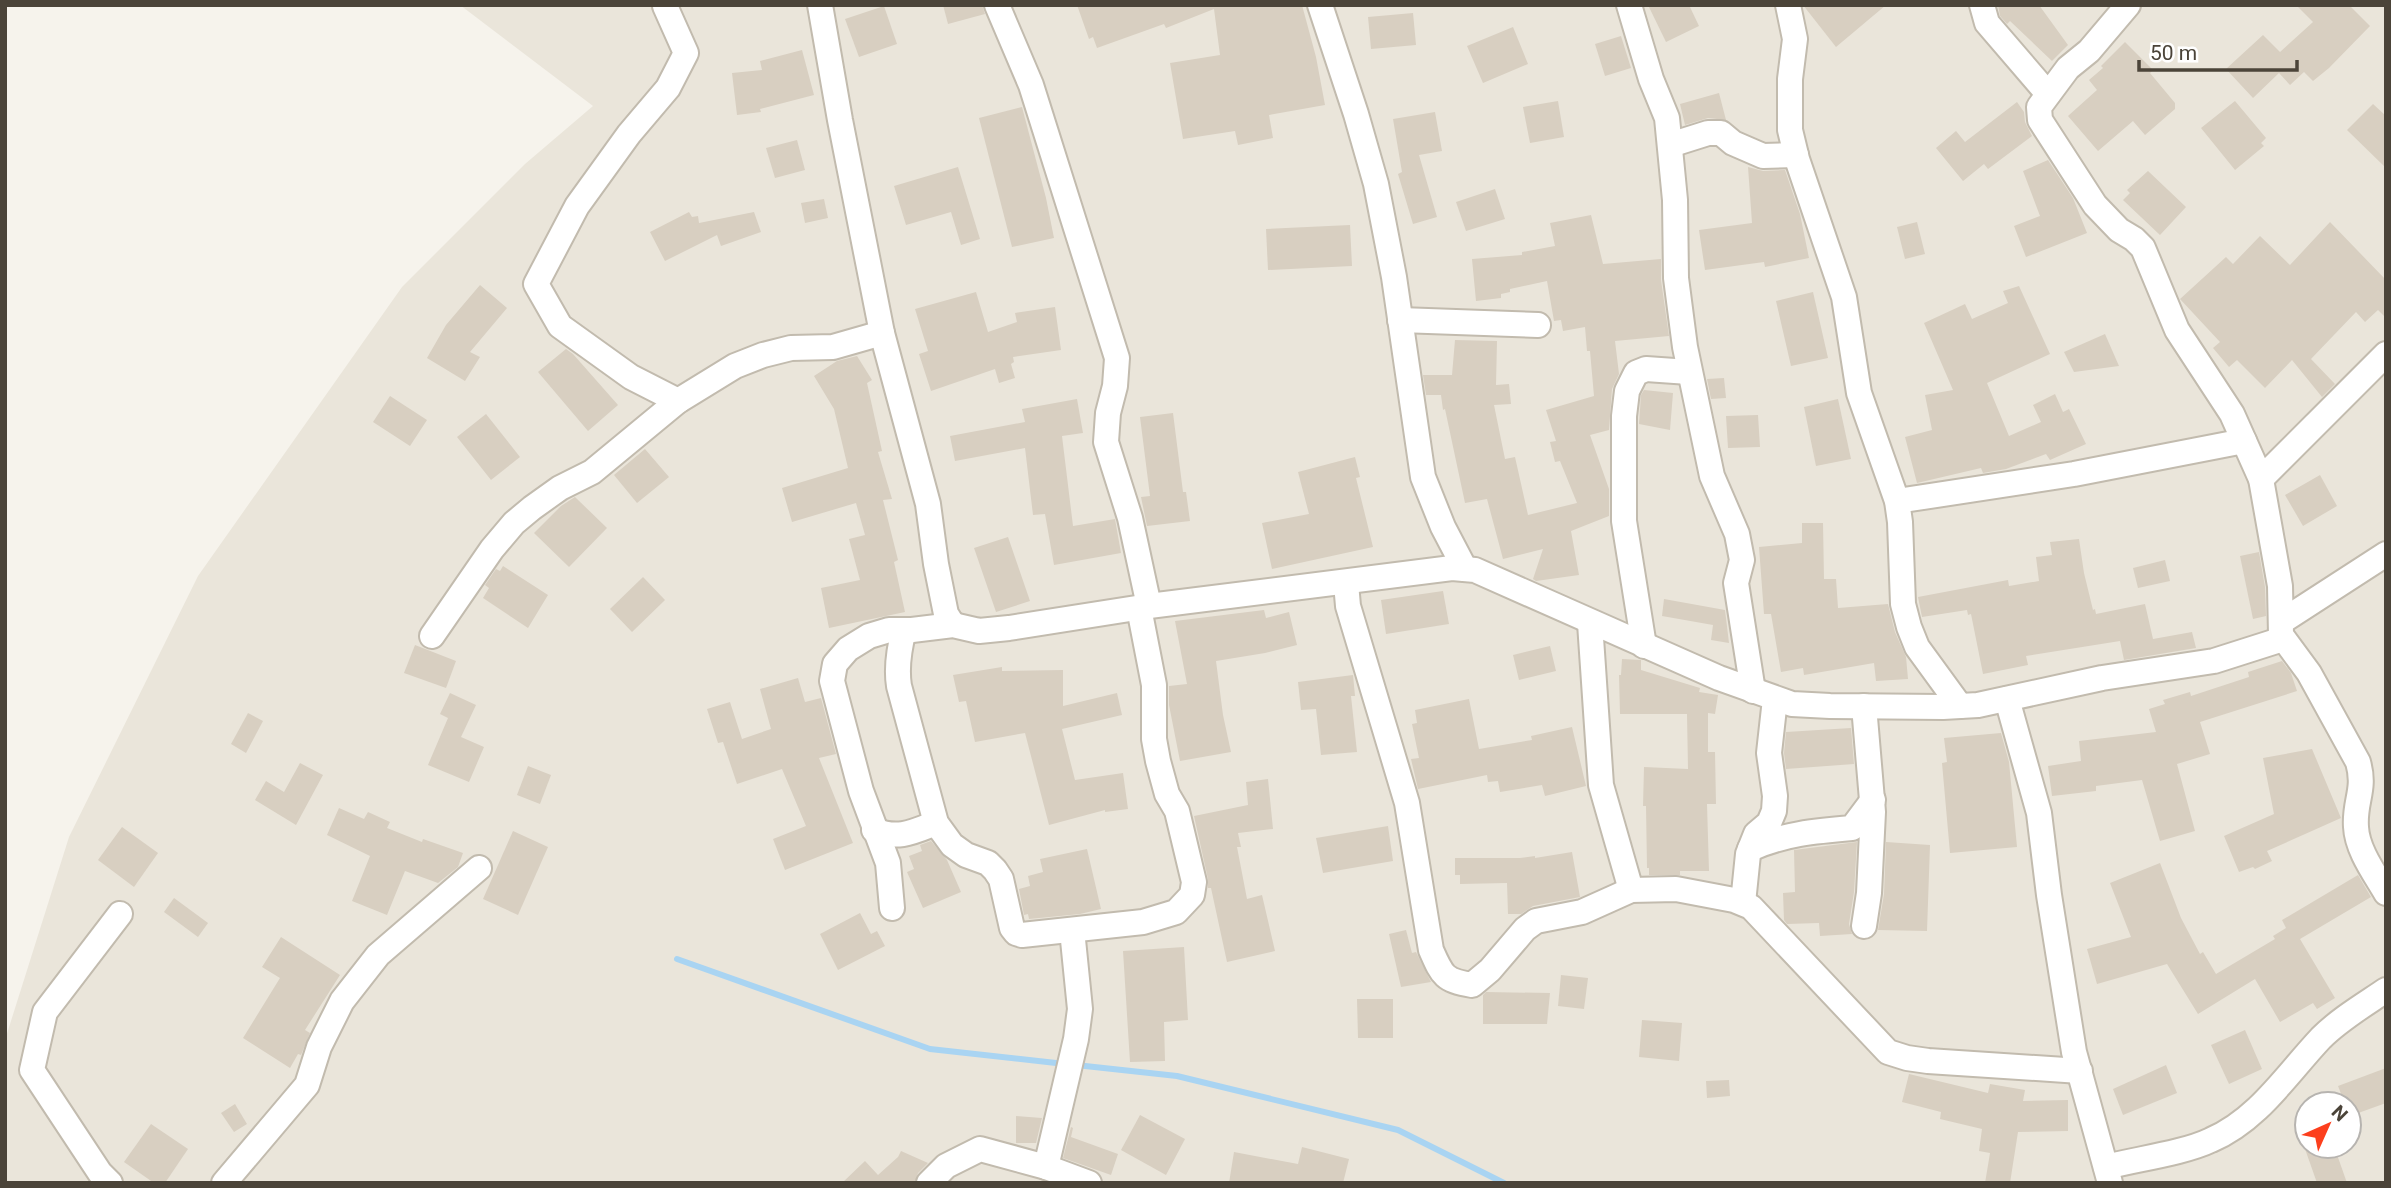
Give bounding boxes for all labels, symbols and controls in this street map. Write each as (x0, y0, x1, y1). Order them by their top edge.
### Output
scale bar (2139, 28, 2296, 72)
text: 50 m (2150, 41, 2197, 65)
north arrow (2293, 1090, 2363, 1160)
text: N (2327, 1100, 2353, 1126)

